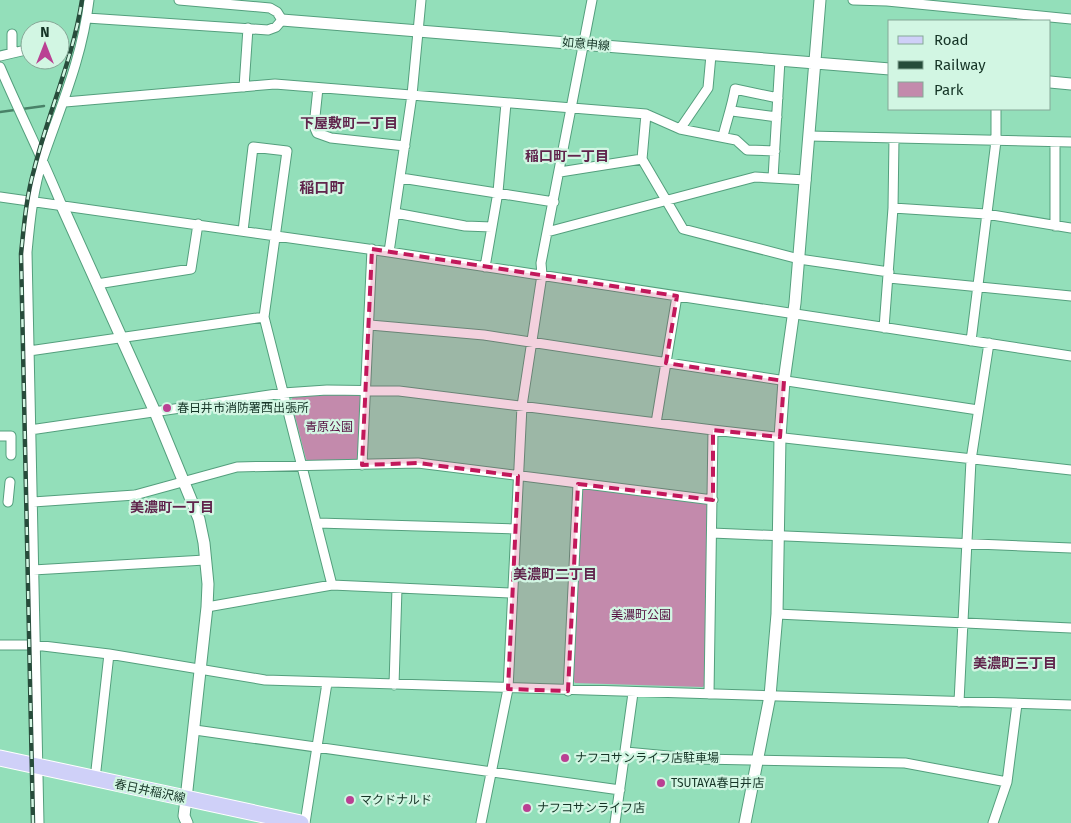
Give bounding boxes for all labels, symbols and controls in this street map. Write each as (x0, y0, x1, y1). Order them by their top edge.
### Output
north arrow (20, 20, 70, 70)
legend (888, 20, 1051, 110)
text: N (40, 24, 50, 41)
text: Road (934, 31, 969, 49)
street label: 如意申線 (561, 35, 611, 53)
text: Railway (934, 56, 986, 74)
text: Park (934, 81, 964, 99)
district label: 下屋敷町一丁目 (300, 115, 398, 132)
district label: 稲口町一丁目 (525, 148, 609, 165)
district label: 稲口町 (299, 179, 345, 197)
place label: 春日井市消防署西出張所 (177, 401, 309, 415)
marker: 春日井市消防署西出張所 (161, 402, 173, 414)
park label: 青原公園 (305, 420, 353, 434)
district label: 美濃町一丁目 (130, 499, 214, 516)
district label: 美濃町二丁目 (513, 566, 597, 583)
park label: 美濃町公園 (611, 608, 671, 622)
district label: 美濃町三丁目 (973, 655, 1057, 672)
place label: ナフコサンライフ店駐車場 (575, 751, 719, 765)
marker: ナフコサンライフ店駐車場 (559, 752, 571, 764)
place label: TSUTAYA春日井店 (671, 776, 764, 790)
street label: 春日井稲沢線 (113, 777, 187, 805)
marker: TSUTAYA春日井店 (655, 777, 667, 789)
place label: マクドナルド (360, 793, 432, 807)
marker: マクドナルド (344, 794, 356, 806)
place label: ナフコサンライフ店 (537, 801, 645, 815)
marker: ナフコサンライフ店 (521, 802, 533, 814)

